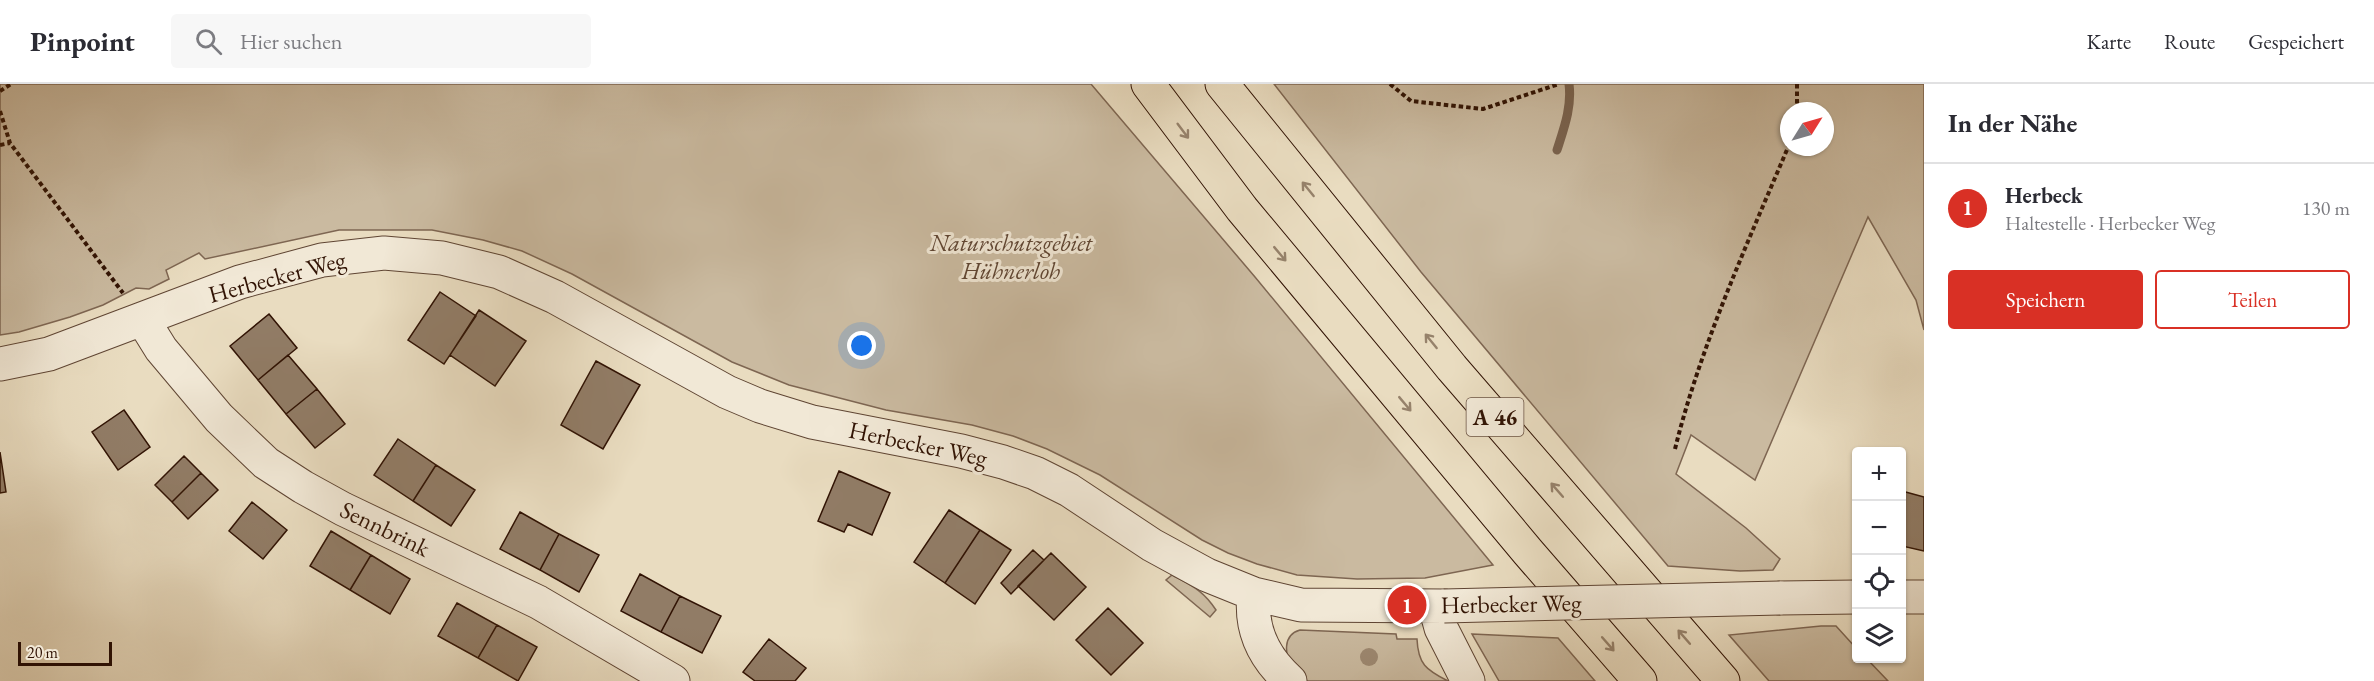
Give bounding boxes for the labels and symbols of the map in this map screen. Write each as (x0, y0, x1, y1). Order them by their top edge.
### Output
north arrow (1780, 102, 1834, 156)
one-way arrow (1177, 122, 1189, 138)
one-way arrow (1301, 182, 1315, 197)
park label: Naturschutzgebiet Hühnerloh (929, 227, 1093, 286)
street label: Herbecker Weg (205, 243, 349, 310)
one-way arrow (1273, 246, 1286, 262)
your location (847, 331, 876, 360)
one-way arrow (1424, 333, 1437, 349)
one-way arrow (1398, 396, 1411, 412)
road number: A 46 (1466, 398, 1524, 436)
street label: Herbecker Weg (846, 414, 991, 473)
one-way arrow (1550, 482, 1563, 498)
street label: Sennbrink (335, 494, 436, 564)
pin: 1 (1388, 582, 1426, 628)
street label: Herbecker Weg (1440, 587, 1582, 620)
one-way arrow (1677, 630, 1691, 645)
one-way arrow (1601, 636, 1615, 651)
scale bar (18, 639, 112, 666)

